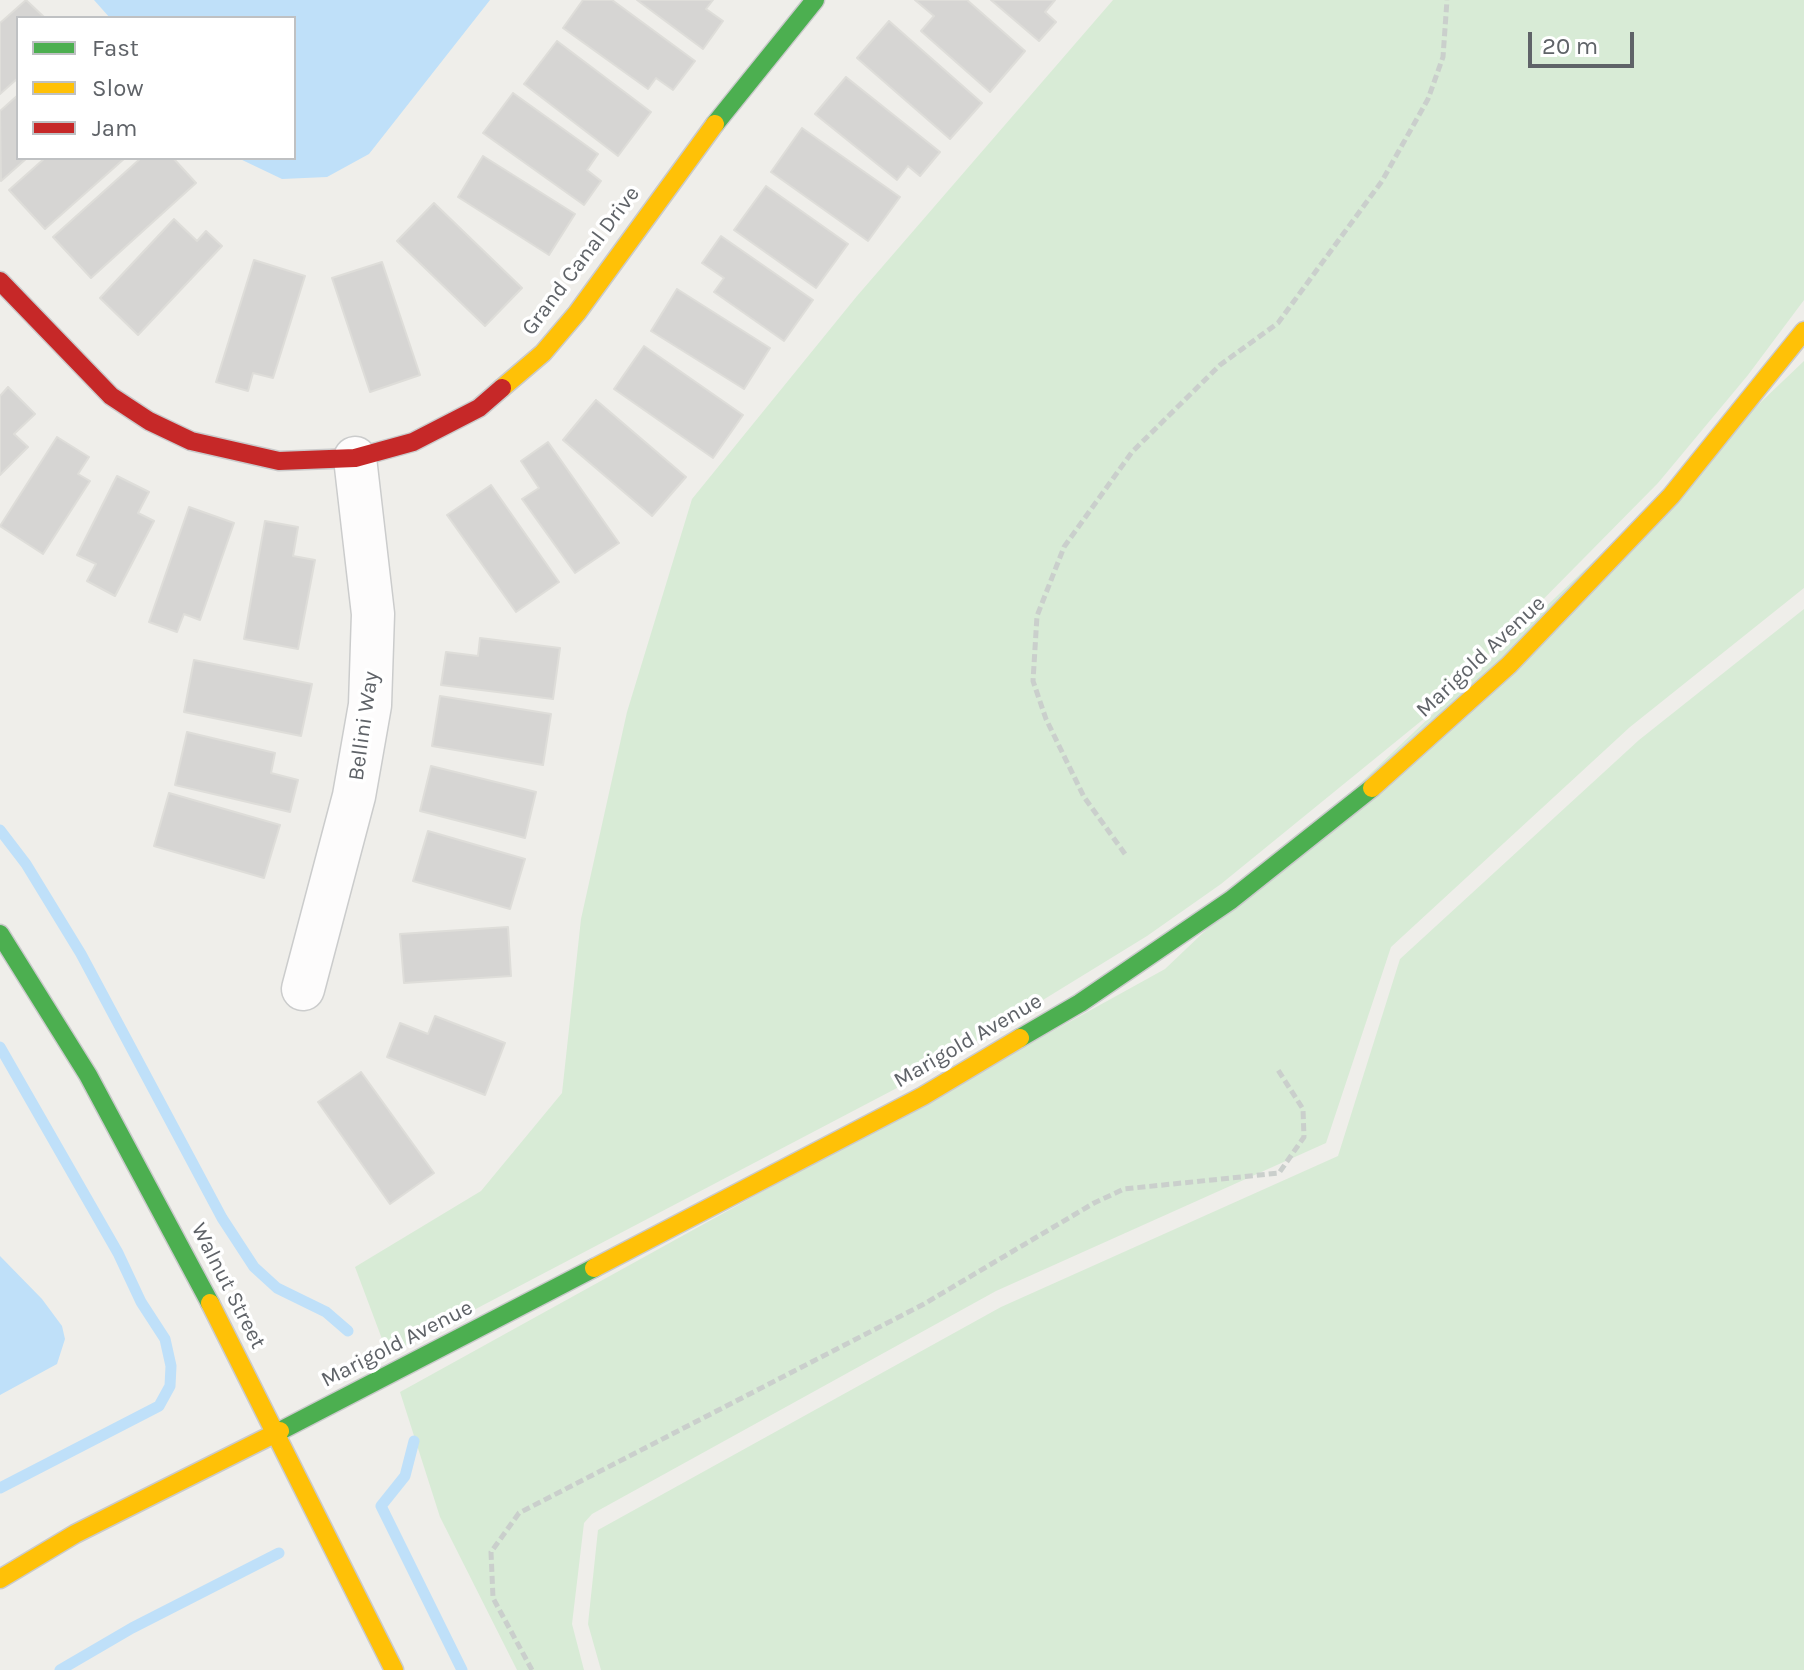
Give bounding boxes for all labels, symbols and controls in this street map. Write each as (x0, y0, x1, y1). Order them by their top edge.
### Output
legend (16, 16, 296, 160)
scale bar (1532, 16, 1638, 66)
text: 20 m (1542, 32, 1598, 60)
text: Fast (92, 34, 139, 62)
text: Slow (92, 74, 144, 102)
text: Jam (92, 114, 137, 142)
street label: Grand Canal Drive (516, 181, 646, 341)
street label: Marigold Avenue (1411, 591, 1551, 723)
street label: Bellini Way (343, 670, 385, 782)
street label: Marigold Avenue (889, 988, 1047, 1094)
street label: Walnut Street (185, 1219, 271, 1353)
street label: Marigold Avenue (317, 1294, 477, 1394)

